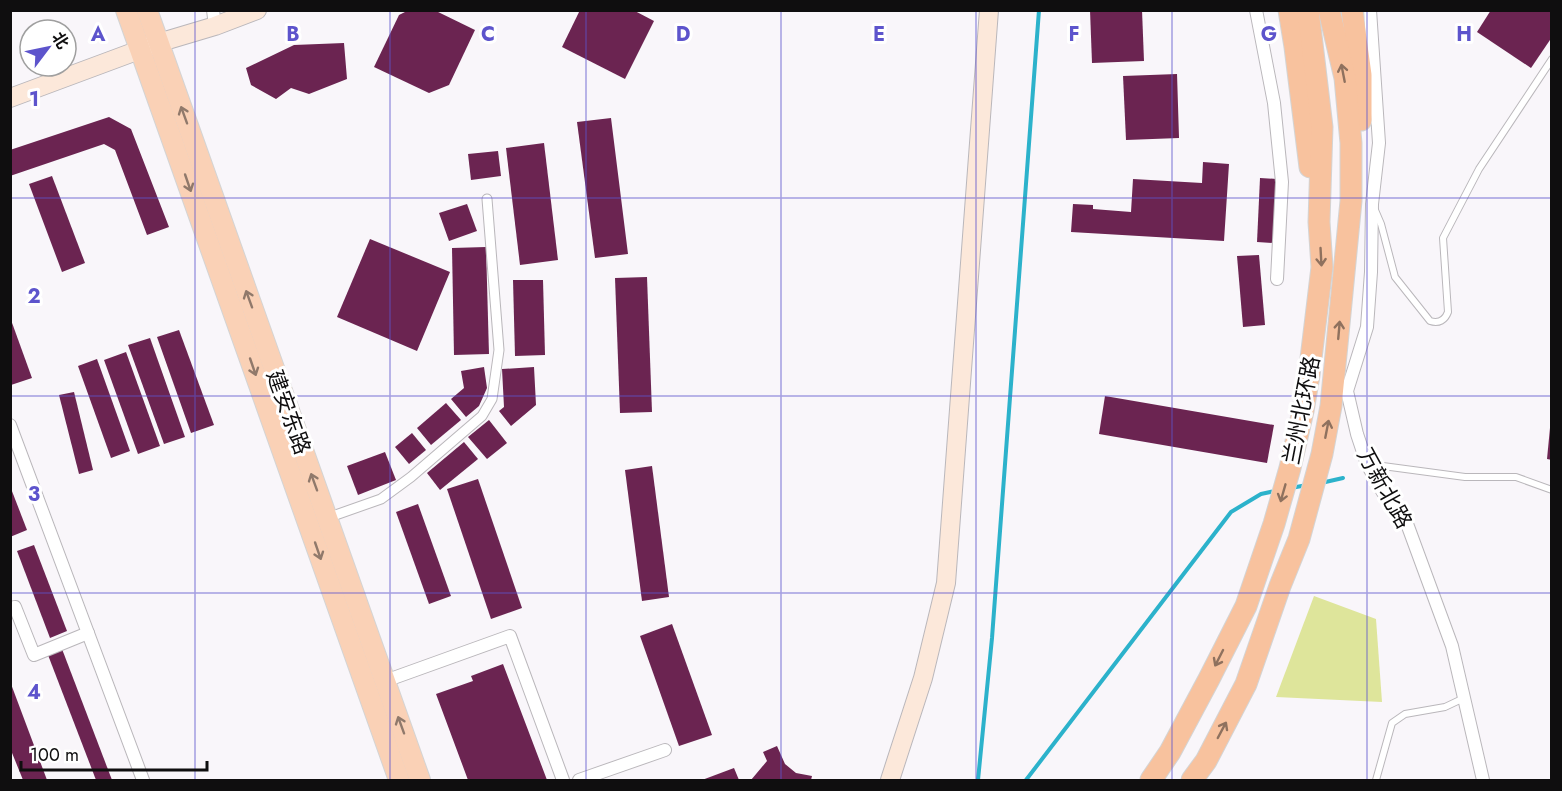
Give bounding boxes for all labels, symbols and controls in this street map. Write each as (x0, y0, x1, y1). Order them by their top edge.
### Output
north arrow (18, 18, 78, 78)
text: A (90, 20, 106, 49)
text: B (286, 20, 300, 49)
text: C (481, 20, 495, 49)
text: D (676, 20, 690, 49)
text: E (873, 20, 885, 49)
text: F (1068, 20, 1080, 49)
text: G (1261, 20, 1277, 49)
text: H (1456, 20, 1472, 49)
text: 北 (46, 27, 74, 53)
one-way arrow (1337, 64, 1348, 83)
text: 1 (29, 85, 39, 114)
one-way arrow (177, 106, 188, 125)
one-way arrow (183, 174, 194, 192)
one-way arrow (1316, 247, 1327, 267)
text: 2 (27, 282, 41, 311)
one-way arrow (243, 290, 254, 308)
one-way arrow (1334, 321, 1345, 341)
street label: 兰州北环路 (1275, 353, 1327, 467)
one-way arrow (248, 357, 259, 376)
street label: 建安东路 (259, 365, 319, 459)
one-way arrow (1322, 420, 1333, 439)
street label: 万新北路 (1350, 442, 1420, 534)
one-way arrow (308, 473, 319, 492)
text: 3 (28, 480, 40, 509)
one-way arrow (1277, 483, 1288, 502)
one-way arrow (313, 541, 324, 560)
one-way arrow (1213, 649, 1225, 667)
text: 4 (27, 678, 41, 707)
one-way arrow (394, 716, 405, 735)
one-way arrow (1217, 722, 1228, 740)
scale bar (21, 734, 207, 772)
text: 100 m (30, 742, 79, 768)

